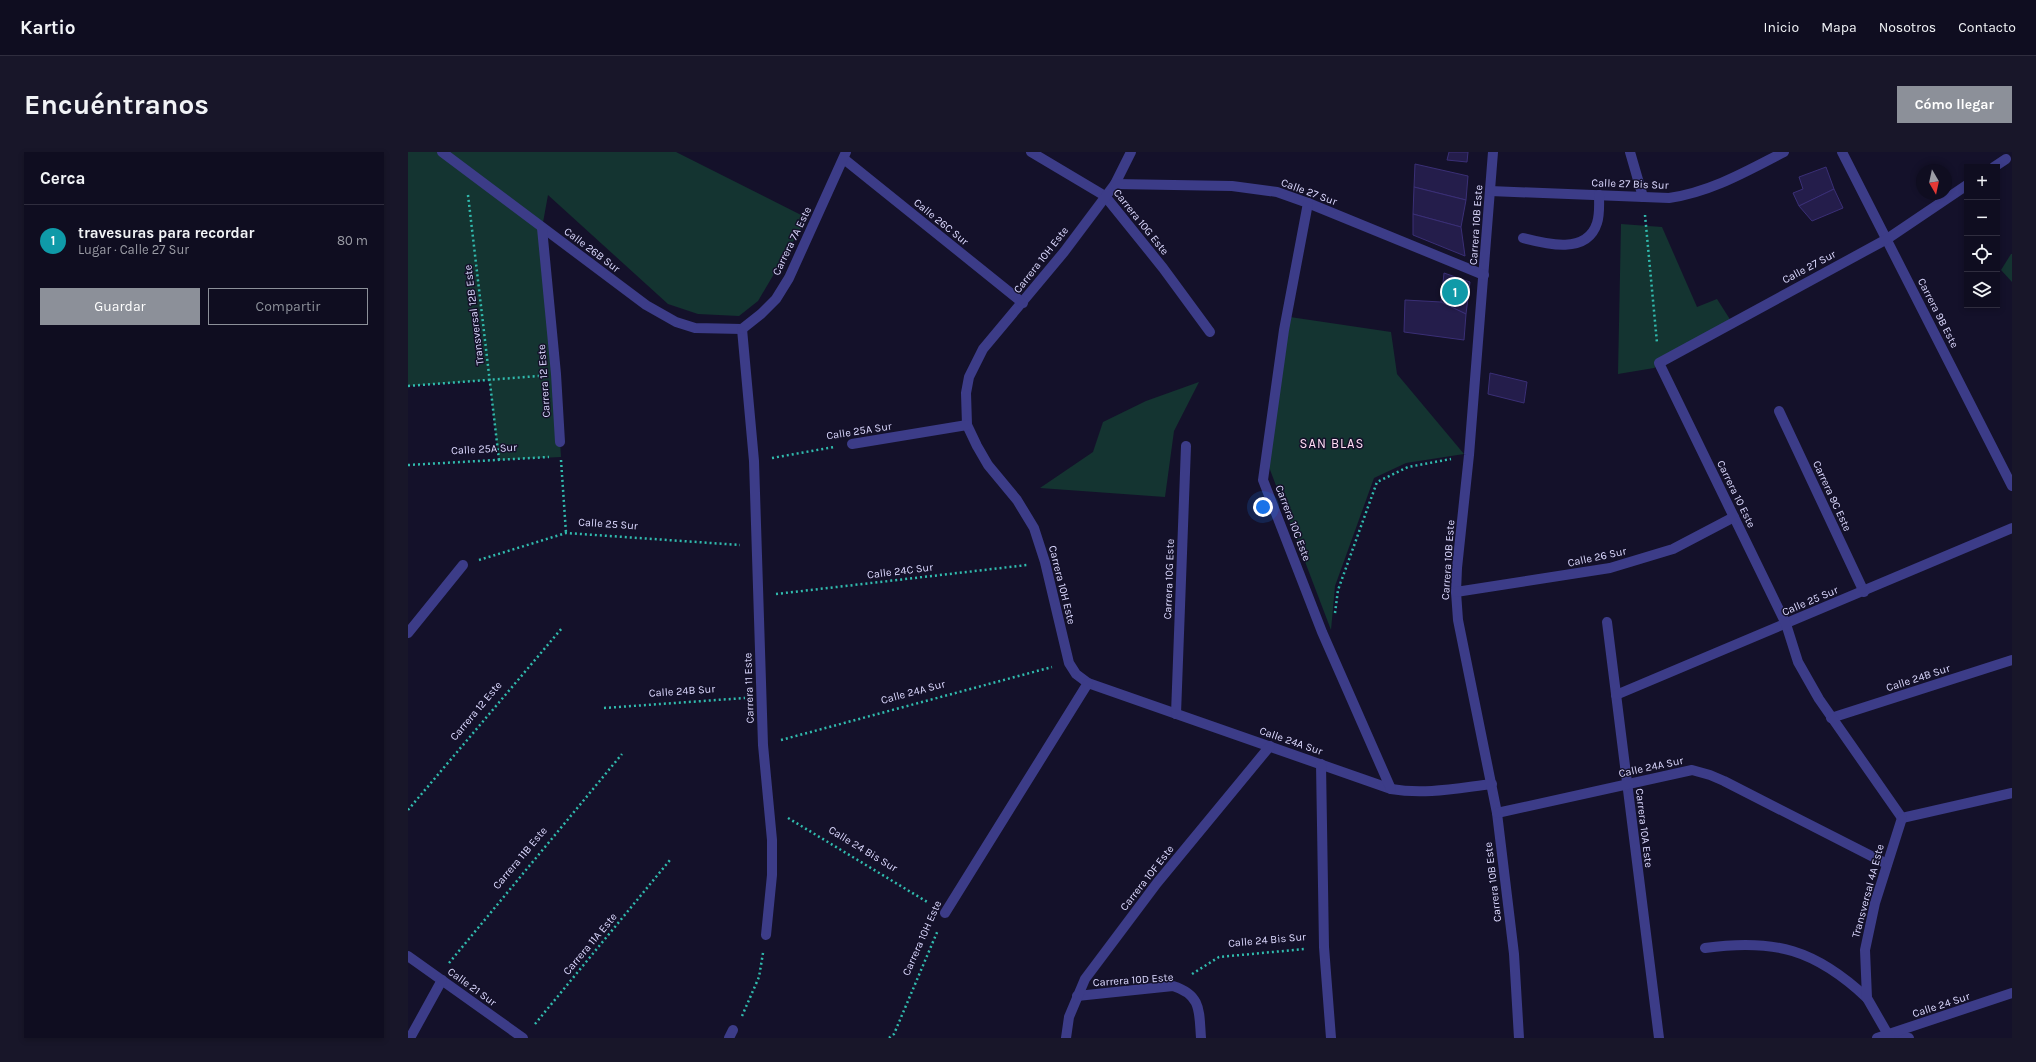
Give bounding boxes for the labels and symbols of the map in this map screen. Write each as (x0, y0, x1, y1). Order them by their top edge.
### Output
north arrow (1916, 164, 1952, 200)
street label: Calle 27 Sur (1279, 176, 1339, 208)
street label: Calle 27 Bis Sur (1591, 176, 1669, 192)
street label: Carrera 10B Este (1467, 184, 1485, 266)
street label: Carrera 10G Este (1111, 187, 1172, 258)
street label: Calle 26C Sur (911, 196, 971, 248)
street label: Carrera 7A Este (770, 204, 814, 278)
street label: Carrera 10H Este (1011, 224, 1071, 296)
street label: Calle 26B Sur (561, 225, 623, 275)
street label: Calle 27 Sur (1780, 247, 1838, 287)
street label: Transversal 12B Este (461, 264, 487, 366)
street label: Carrera 9B Este (1915, 276, 1961, 350)
pin: 1 (1442, 277, 1468, 307)
street label: Carrera 12 Este (535, 344, 553, 418)
street label: Calle 25A Sur (825, 419, 893, 443)
district label: SAN BLAS (1300, 436, 1364, 451)
street label: Calle 25A Sur (451, 441, 517, 457)
street label: Carrera 10 Este (1714, 458, 1758, 530)
street label: Carrera 9C Este (1810, 459, 1854, 534)
street label: Carrera 10C Este (1273, 483, 1314, 563)
your location (1253, 497, 1273, 517)
street label: Calle 25 Sur (578, 515, 638, 533)
street label: Carrera 10B Este (1439, 519, 1457, 601)
street label: Carrera 10G Este (1161, 538, 1177, 620)
street label: Carrera 10H Este (1046, 544, 1078, 626)
street label: Calle 26 Sur (1566, 544, 1628, 570)
street label: Calle 24C Sur (866, 561, 934, 581)
street label: Calle 25 Sur (1780, 583, 1840, 619)
street label: Carrera 11 Este (741, 652, 757, 724)
street label: Calle 24B Sur (1884, 662, 1952, 694)
street label: Calle 24A Sur (879, 677, 947, 707)
street label: Carrera 12 Este (447, 678, 505, 743)
street label: Calle 24B Sur (648, 682, 716, 700)
street label: Calle 24A Sur (1258, 724, 1324, 758)
street label: Calle 24A Sur (1617, 754, 1685, 780)
street label: Carrera 10A Este (1633, 788, 1655, 869)
street label: Calle 24 Bis Sur (826, 823, 900, 875)
street label: Carrera 11B Este (490, 824, 550, 892)
street label: Carrera 10B Este (1482, 841, 1504, 923)
street label: Carrera 10F Este (1117, 842, 1177, 913)
street label: Transversal 4A Este (1849, 842, 1887, 939)
street label: Carrera 10H Este (900, 898, 945, 978)
street label: Carrera 11A Este (560, 910, 620, 978)
street label: Calle 24 Bis Sur (1228, 930, 1307, 950)
street label: Calle 21 Sur (445, 965, 499, 1009)
street label: Carrera 10D Este (1092, 971, 1174, 989)
street label: Calle 24 Sur (1911, 990, 1971, 1020)

